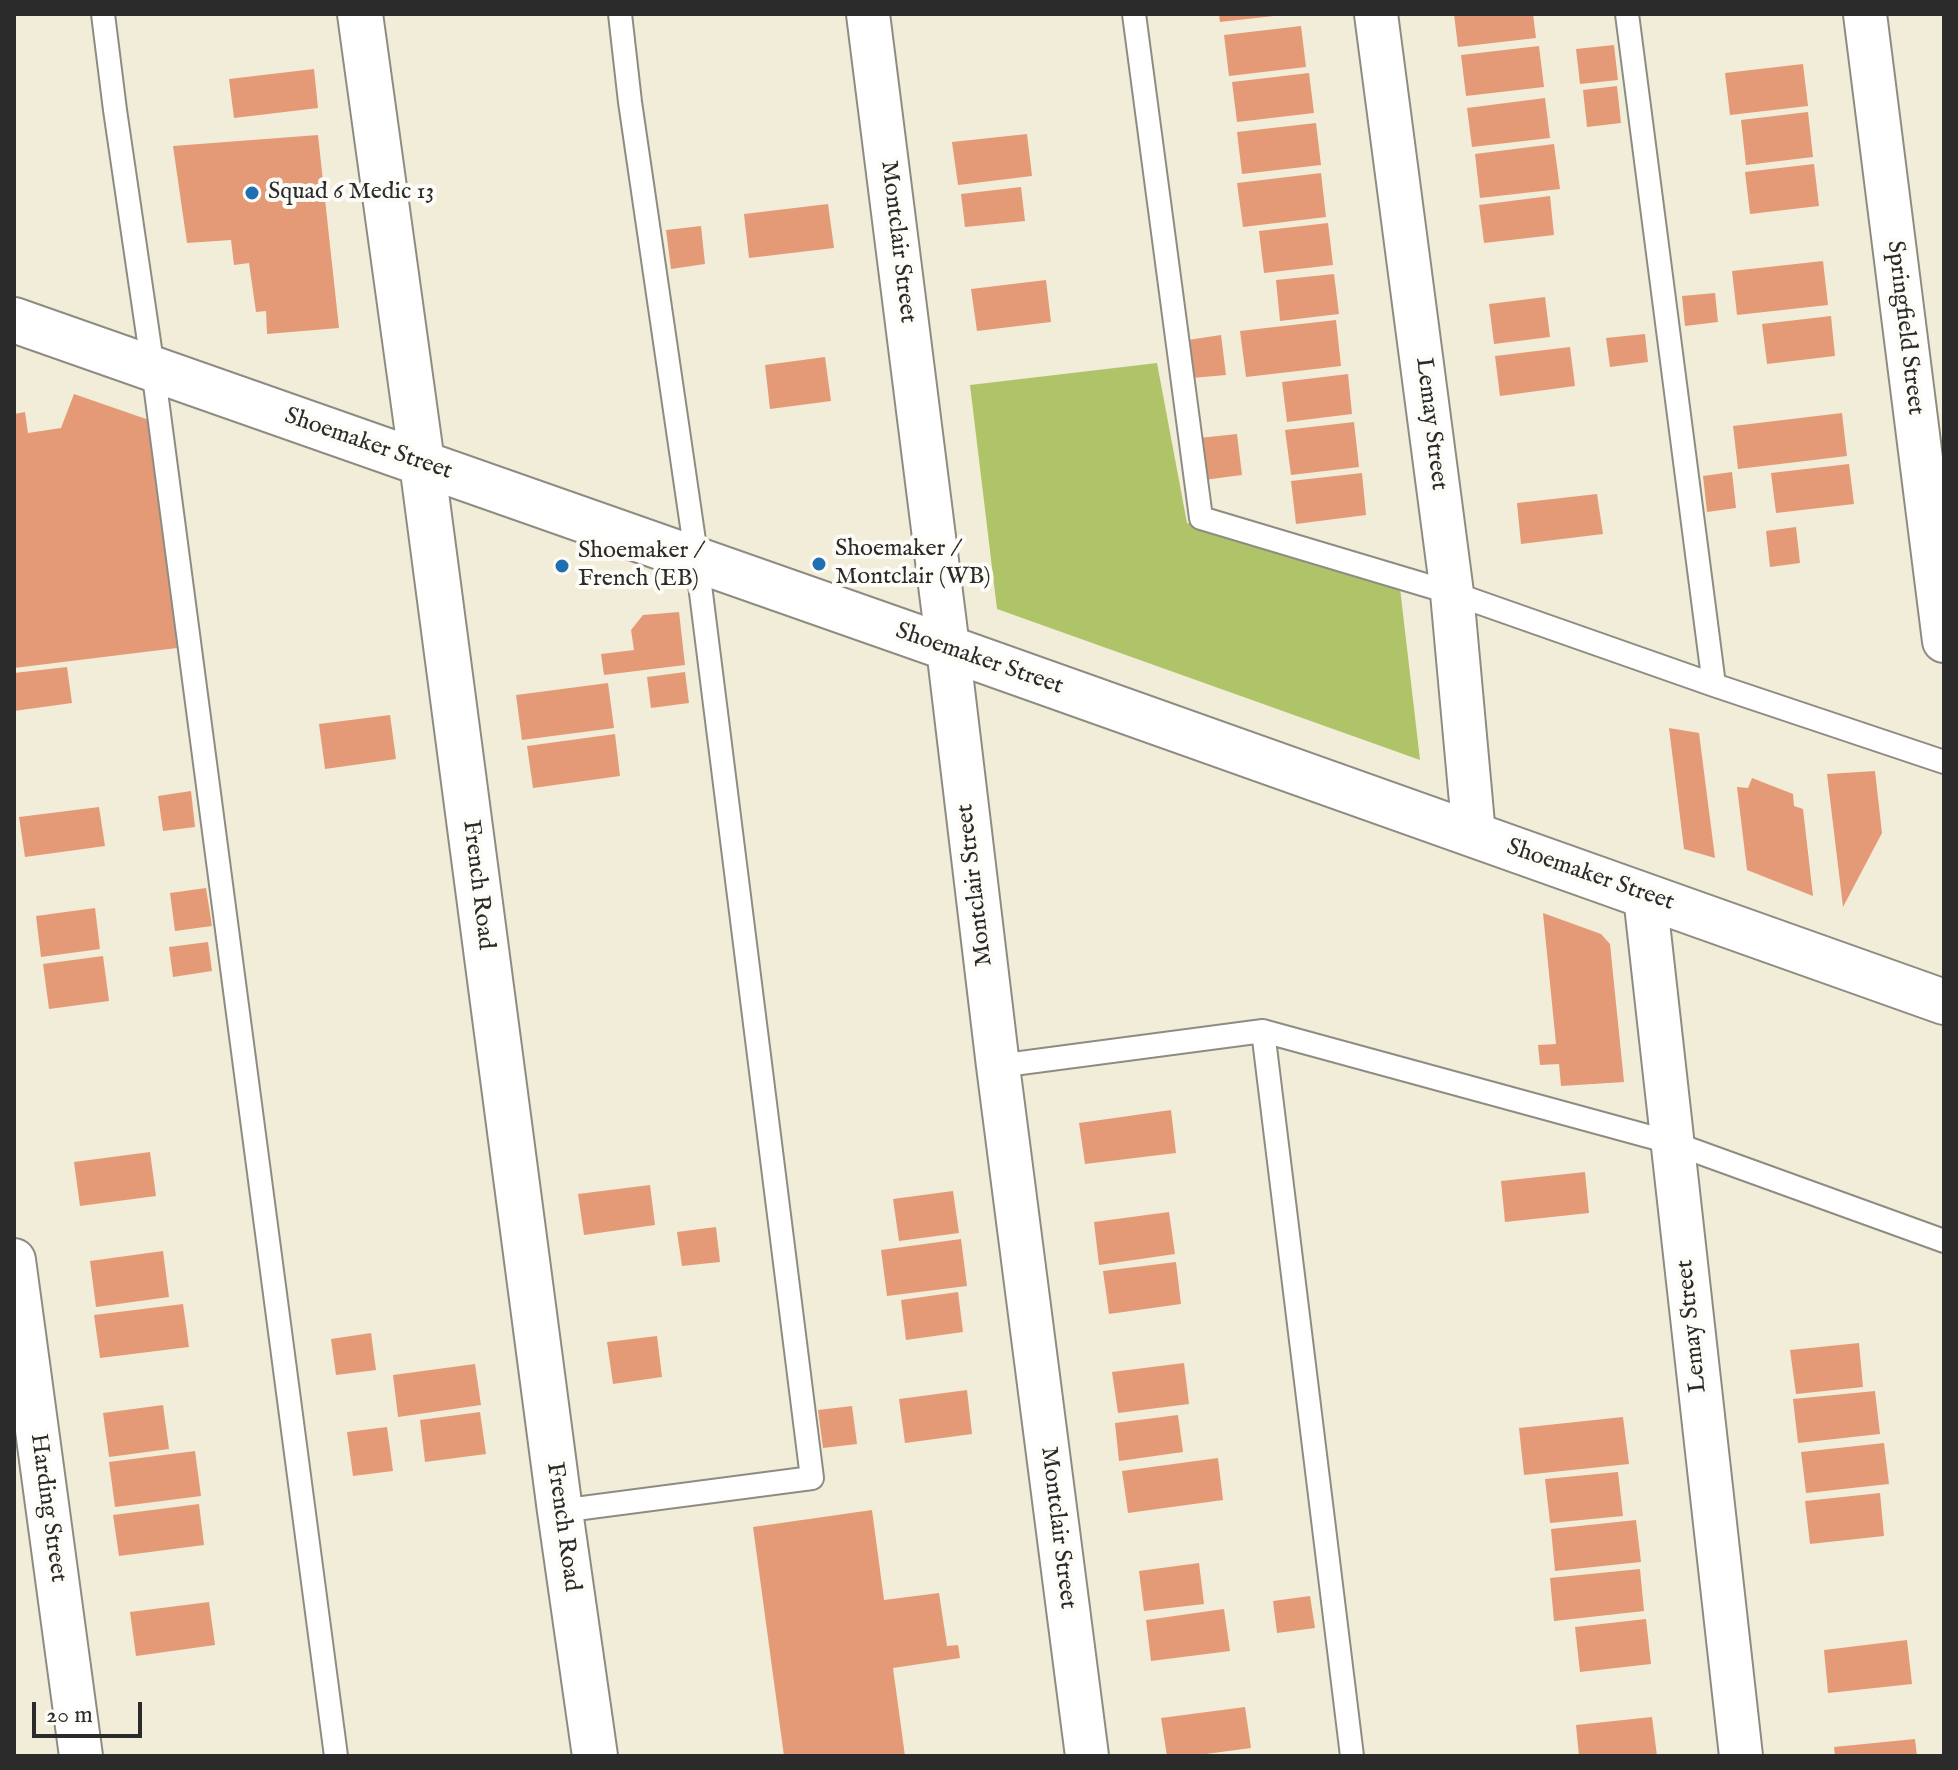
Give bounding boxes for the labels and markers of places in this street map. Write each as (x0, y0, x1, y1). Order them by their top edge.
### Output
place label: Squad 6 Medic 13 (268, 179, 434, 207)
marker: Squad 6 Medic 13 (243, 184, 261, 202)
place label: Shoemaker / Montclair (WB) (835, 536, 991, 592)
place label: Shoemaker / French (EB) (578, 538, 702, 594)
marker: Shoemaker / Montclair (WB) (810, 555, 828, 573)
marker: Shoemaker / French (EB) (553, 557, 571, 575)

